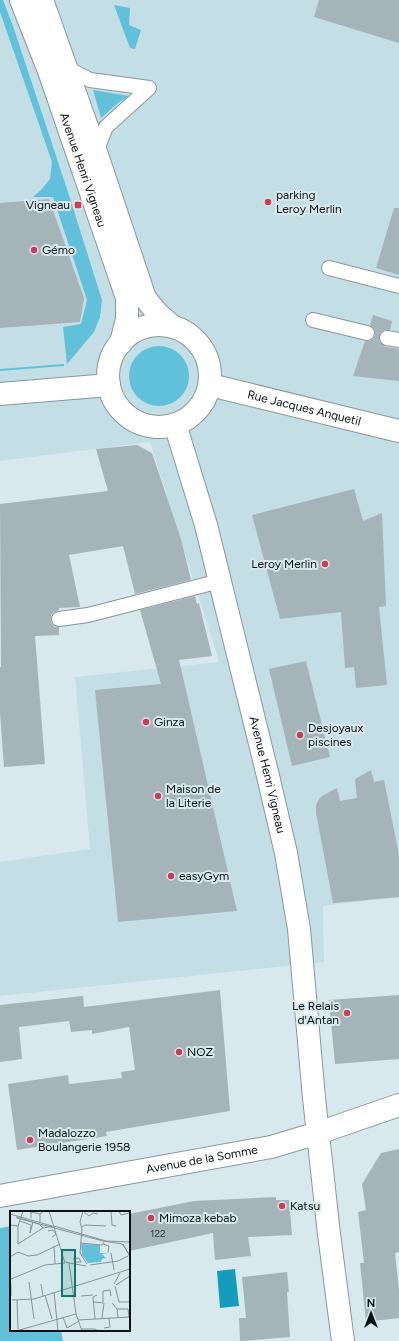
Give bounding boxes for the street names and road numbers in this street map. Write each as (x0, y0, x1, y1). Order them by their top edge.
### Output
street label: Avenue Henri Vigneau (57, 111, 109, 229)
street label: Rue Jacques Anquetil (246, 387, 362, 428)
street label: Avenue Henri Vigneau (247, 715, 288, 835)
street label: Avenue de la Somme (145, 1142, 259, 1176)

